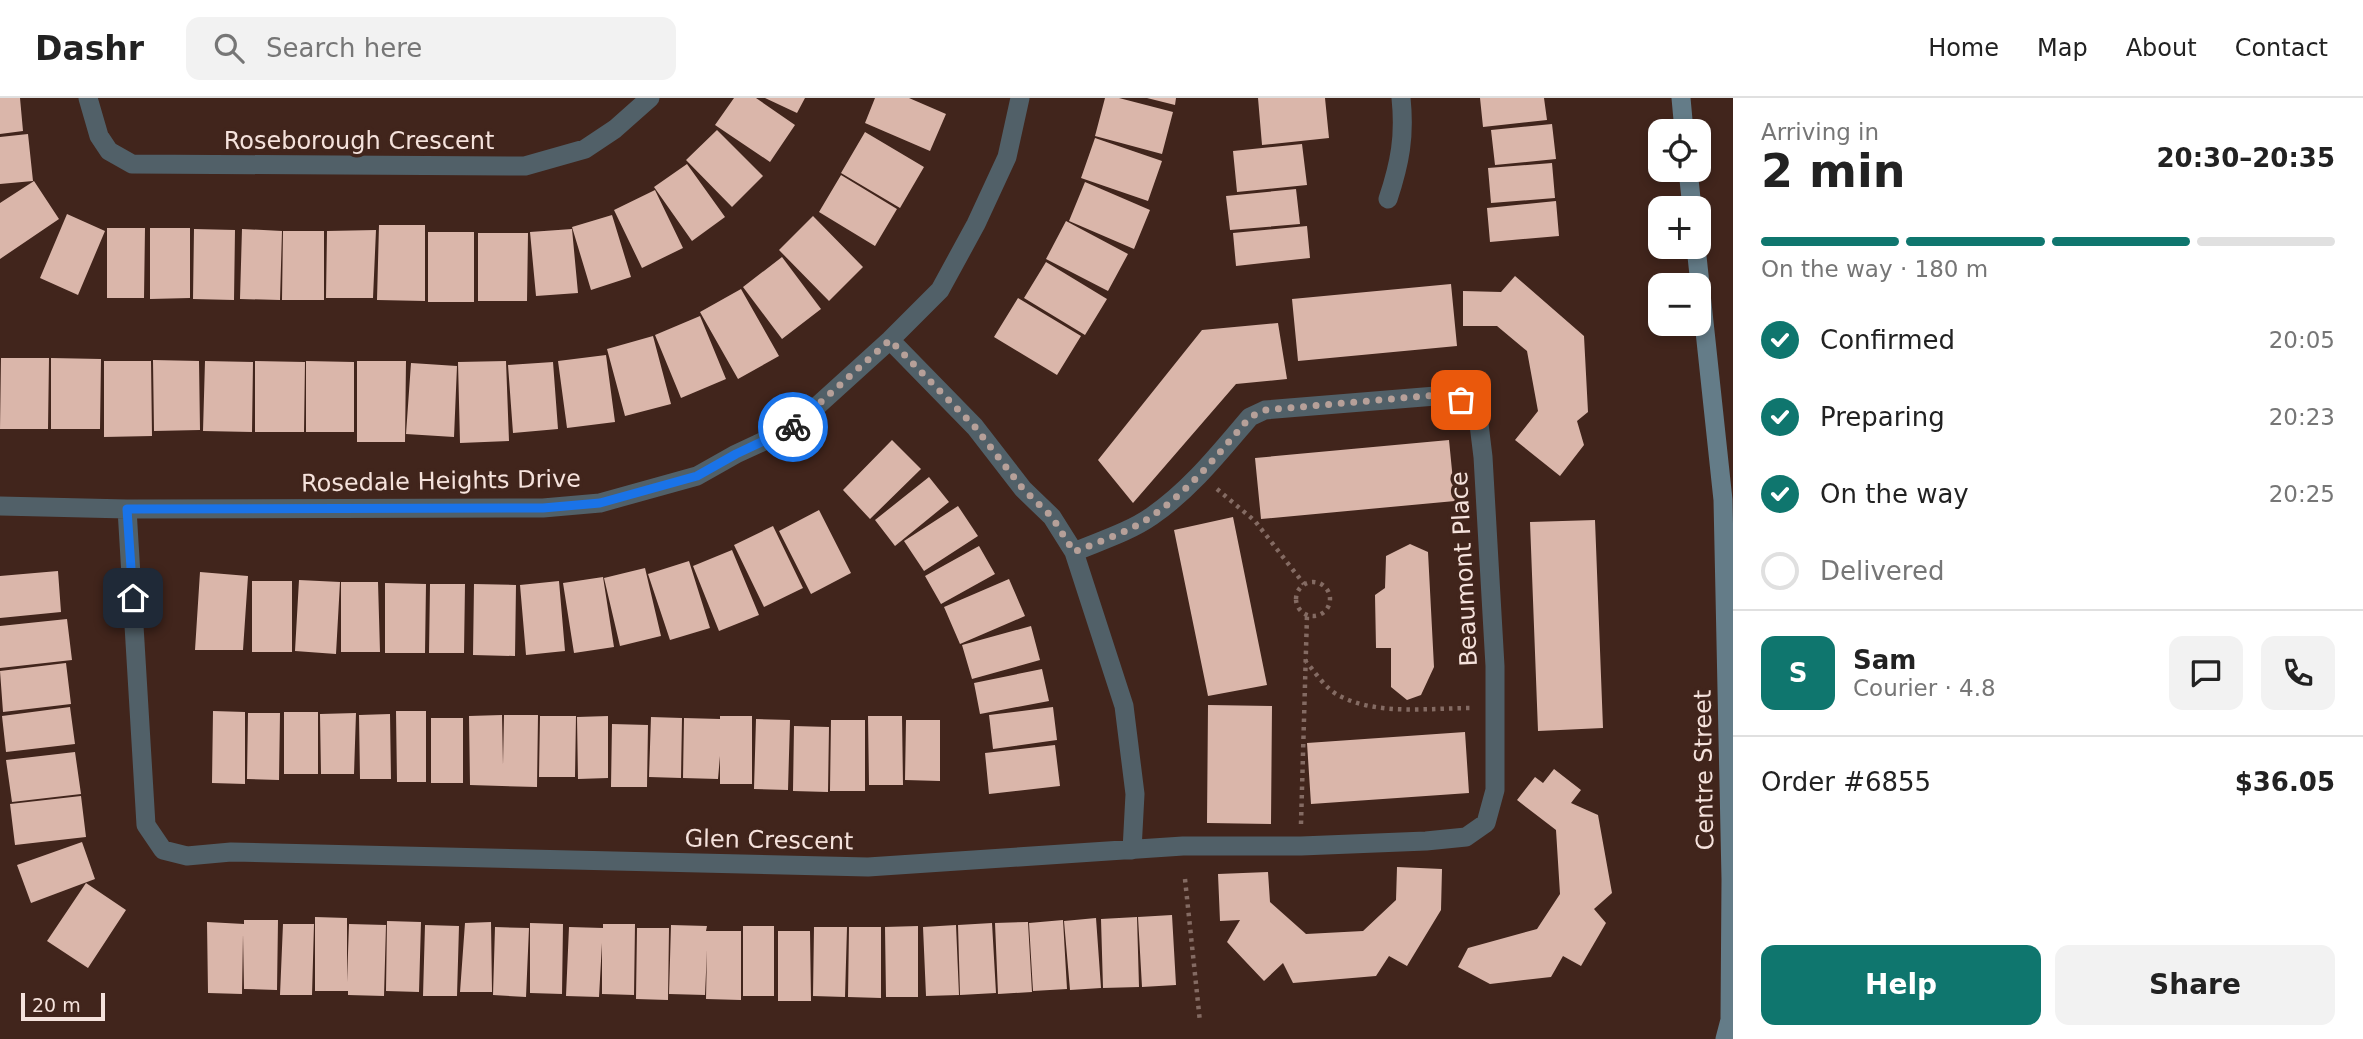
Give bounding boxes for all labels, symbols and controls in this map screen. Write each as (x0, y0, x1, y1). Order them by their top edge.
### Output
search box (186, 17, 676, 80)
text: Dashr (35, 29, 144, 68)
icon: search (210, 29, 248, 67)
text: Search here (266, 33, 422, 63)
text: Home (1928, 34, 1999, 62)
text: Map (2037, 34, 2088, 62)
text: About (2126, 34, 2197, 62)
text: Contact (2235, 34, 2328, 62)
map controls (1648, 119, 1711, 336)
button: locate (1648, 119, 1711, 182)
text: Arriving in (1761, 119, 1879, 145)
street label: Roseborough Crescent (224, 127, 494, 155)
text: 20:30–20:35 (2156, 143, 2335, 173)
text: 2 min (1761, 144, 1905, 198)
button: + (1648, 196, 1711, 259)
text: On the way · 180 m (1761, 256, 1988, 282)
button: − (1648, 273, 1711, 336)
icon: check (1761, 321, 1799, 359)
text: Confirmed (1820, 325, 1955, 355)
text: 20:05 (2269, 327, 2335, 353)
pin (1431, 370, 1491, 430)
icon: bag (1442, 381, 1480, 419)
courier (758, 392, 828, 462)
icon: check (1761, 398, 1799, 436)
text: Preparing (1820, 402, 1945, 432)
text: 20:23 (2269, 404, 2335, 430)
icon: bike (774, 408, 812, 446)
street label: Rosedale Heights Drive (301, 465, 581, 497)
street label: Beaumont Place (1445, 471, 1483, 667)
icon: check (1761, 475, 1799, 513)
text: On the way (1820, 479, 1969, 509)
text: 20:25 (2269, 481, 2335, 507)
text: Delivered (1820, 556, 1944, 586)
pin (103, 568, 163, 628)
icon: home (114, 579, 152, 617)
button: chat (2169, 636, 2243, 710)
button: phone (2261, 636, 2335, 710)
text: Sam (1853, 645, 1916, 675)
text: S (1789, 658, 1807, 688)
text: Courier · 4.8 (1853, 675, 1996, 701)
street label: Centre Street (1689, 689, 1719, 851)
text: Order #6855 (1761, 767, 1931, 797)
text: $36.05 (2235, 767, 2335, 797)
street label: Glen Crescent (684, 825, 854, 855)
button: Help (1761, 945, 2041, 1025)
button: Share (2055, 945, 2335, 1025)
scale bar (21, 990, 105, 1022)
text: 20 m (32, 994, 81, 1016)

